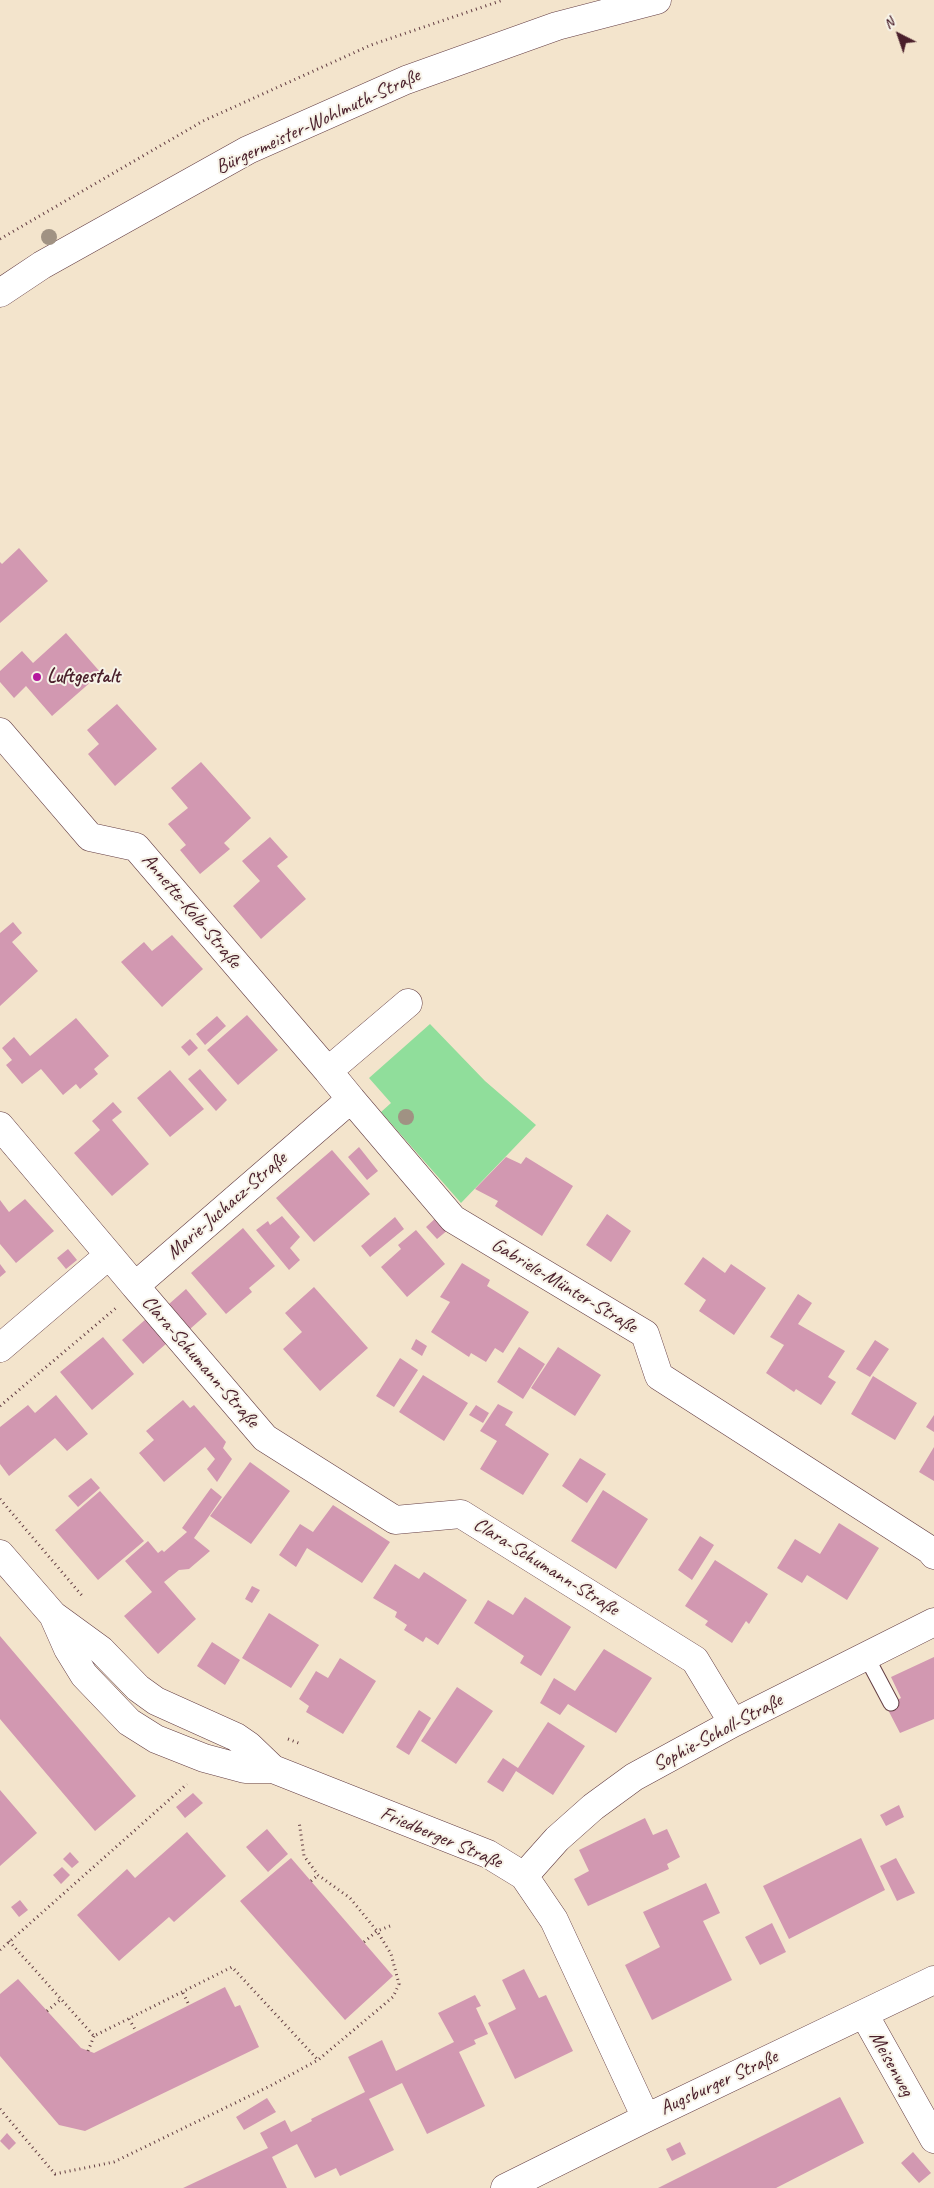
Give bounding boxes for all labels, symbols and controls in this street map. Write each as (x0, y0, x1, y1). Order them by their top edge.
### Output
north arrow (874, 10, 924, 60)
text: N (880, 14, 898, 33)
street label: Bürgermeister-Wohlmuth-Straße (212, 64, 424, 180)
place label: Luftgestalt (47, 665, 120, 689)
marker: Luftgestalt (31, 671, 43, 683)
street label: Annette-Kolb-Straße (136, 849, 246, 973)
street label: Marie-Juchacz-Straße (162, 1147, 292, 1265)
street label: Gabriele-Münter-Straße (487, 1233, 641, 1339)
street label: Clara-Schumann-Straße (136, 1291, 264, 1433)
street label: Clara-Schumann-Straße (469, 1513, 623, 1621)
street label: Sophie-Scholl-Straße (649, 1689, 787, 1777)
street label: Friedberger Straße (377, 1802, 505, 1874)
street label: Meisenweg (863, 2027, 919, 2101)
street label: Augsburger Straße (656, 2045, 782, 2121)

